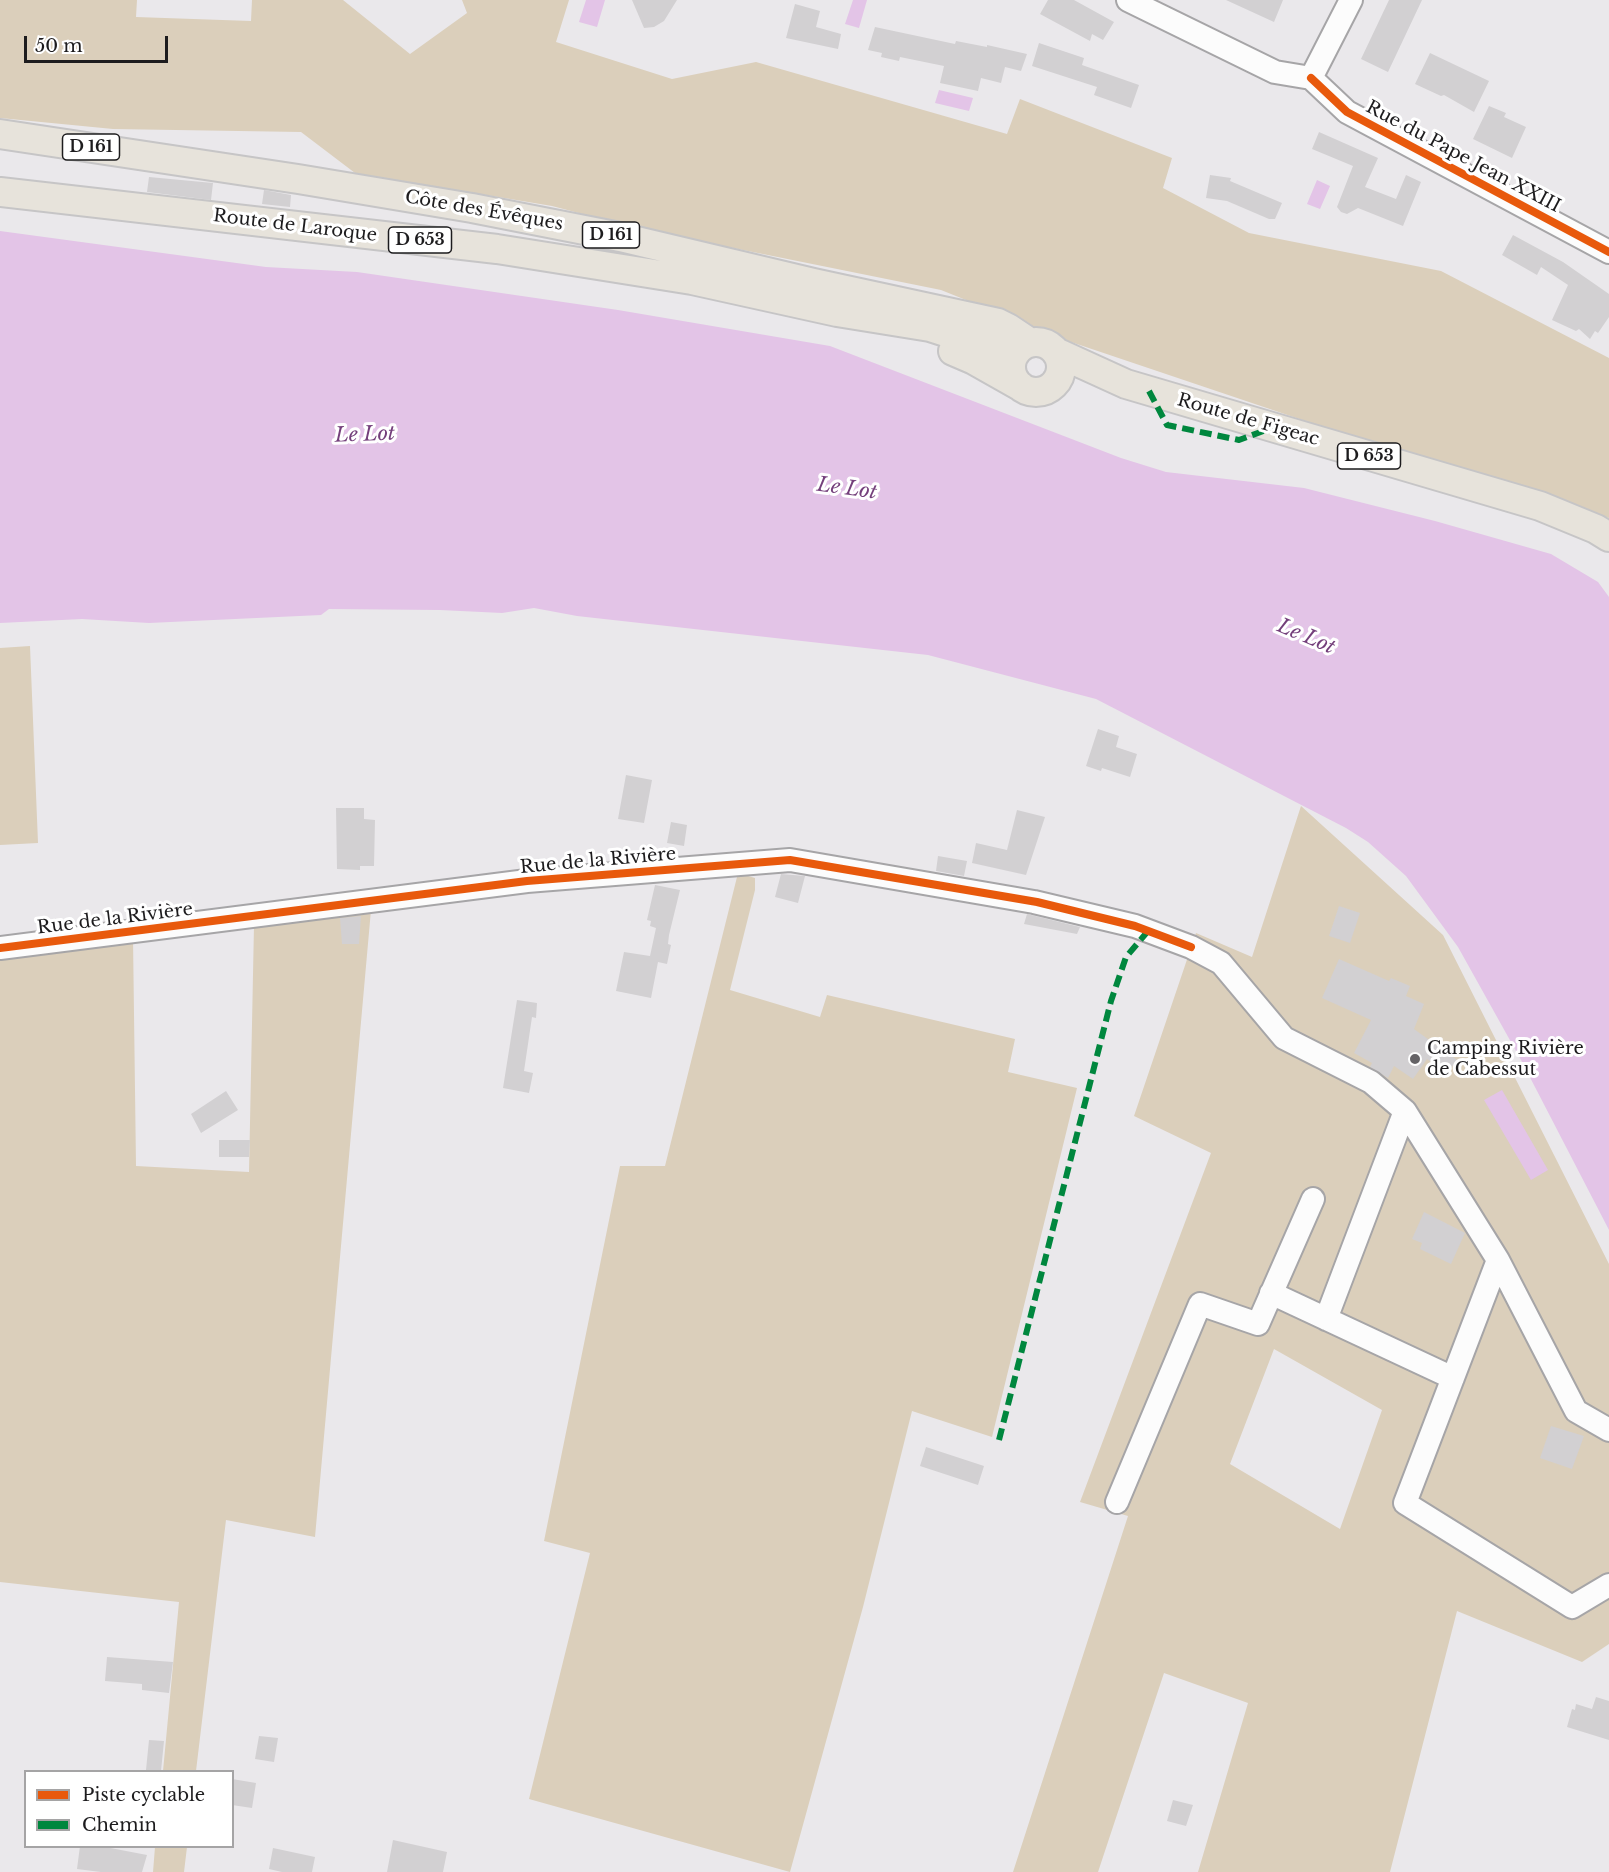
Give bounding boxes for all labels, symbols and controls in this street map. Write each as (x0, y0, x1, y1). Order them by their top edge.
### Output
scale bar (27, 24, 171, 62)
text: 50 m (35, 35, 83, 57)
street label: Rue du Pape Jean XXIII (1362, 96, 1564, 218)
road number: D 161 (62, 134, 119, 160)
street label: Côte des Évêques (403, 186, 565, 236)
street label: Route de Laroque (212, 205, 378, 247)
road number: D 161 (582, 222, 640, 248)
road number: D 653 (388, 227, 452, 253)
street label: Route de Figeac (1175, 389, 1321, 451)
water label: Le Lot (334, 422, 396, 448)
road number: D 653 (1338, 443, 1400, 469)
water label: Le Lot (815, 473, 879, 505)
water label: Le Lot (1274, 614, 1338, 660)
street label: Rue de la Rivière (519, 843, 677, 879)
street label: Rue de la Rivière (36, 899, 194, 939)
place label: Camping Rivière de Cabessut (1427, 1038, 1584, 1080)
marker: Camping Rivière de Cabessut (1408, 1052, 1422, 1066)
legend (24, 1770, 234, 1848)
text: Piste cyclable (82, 1784, 205, 1806)
text: Chemin (82, 1814, 157, 1836)

